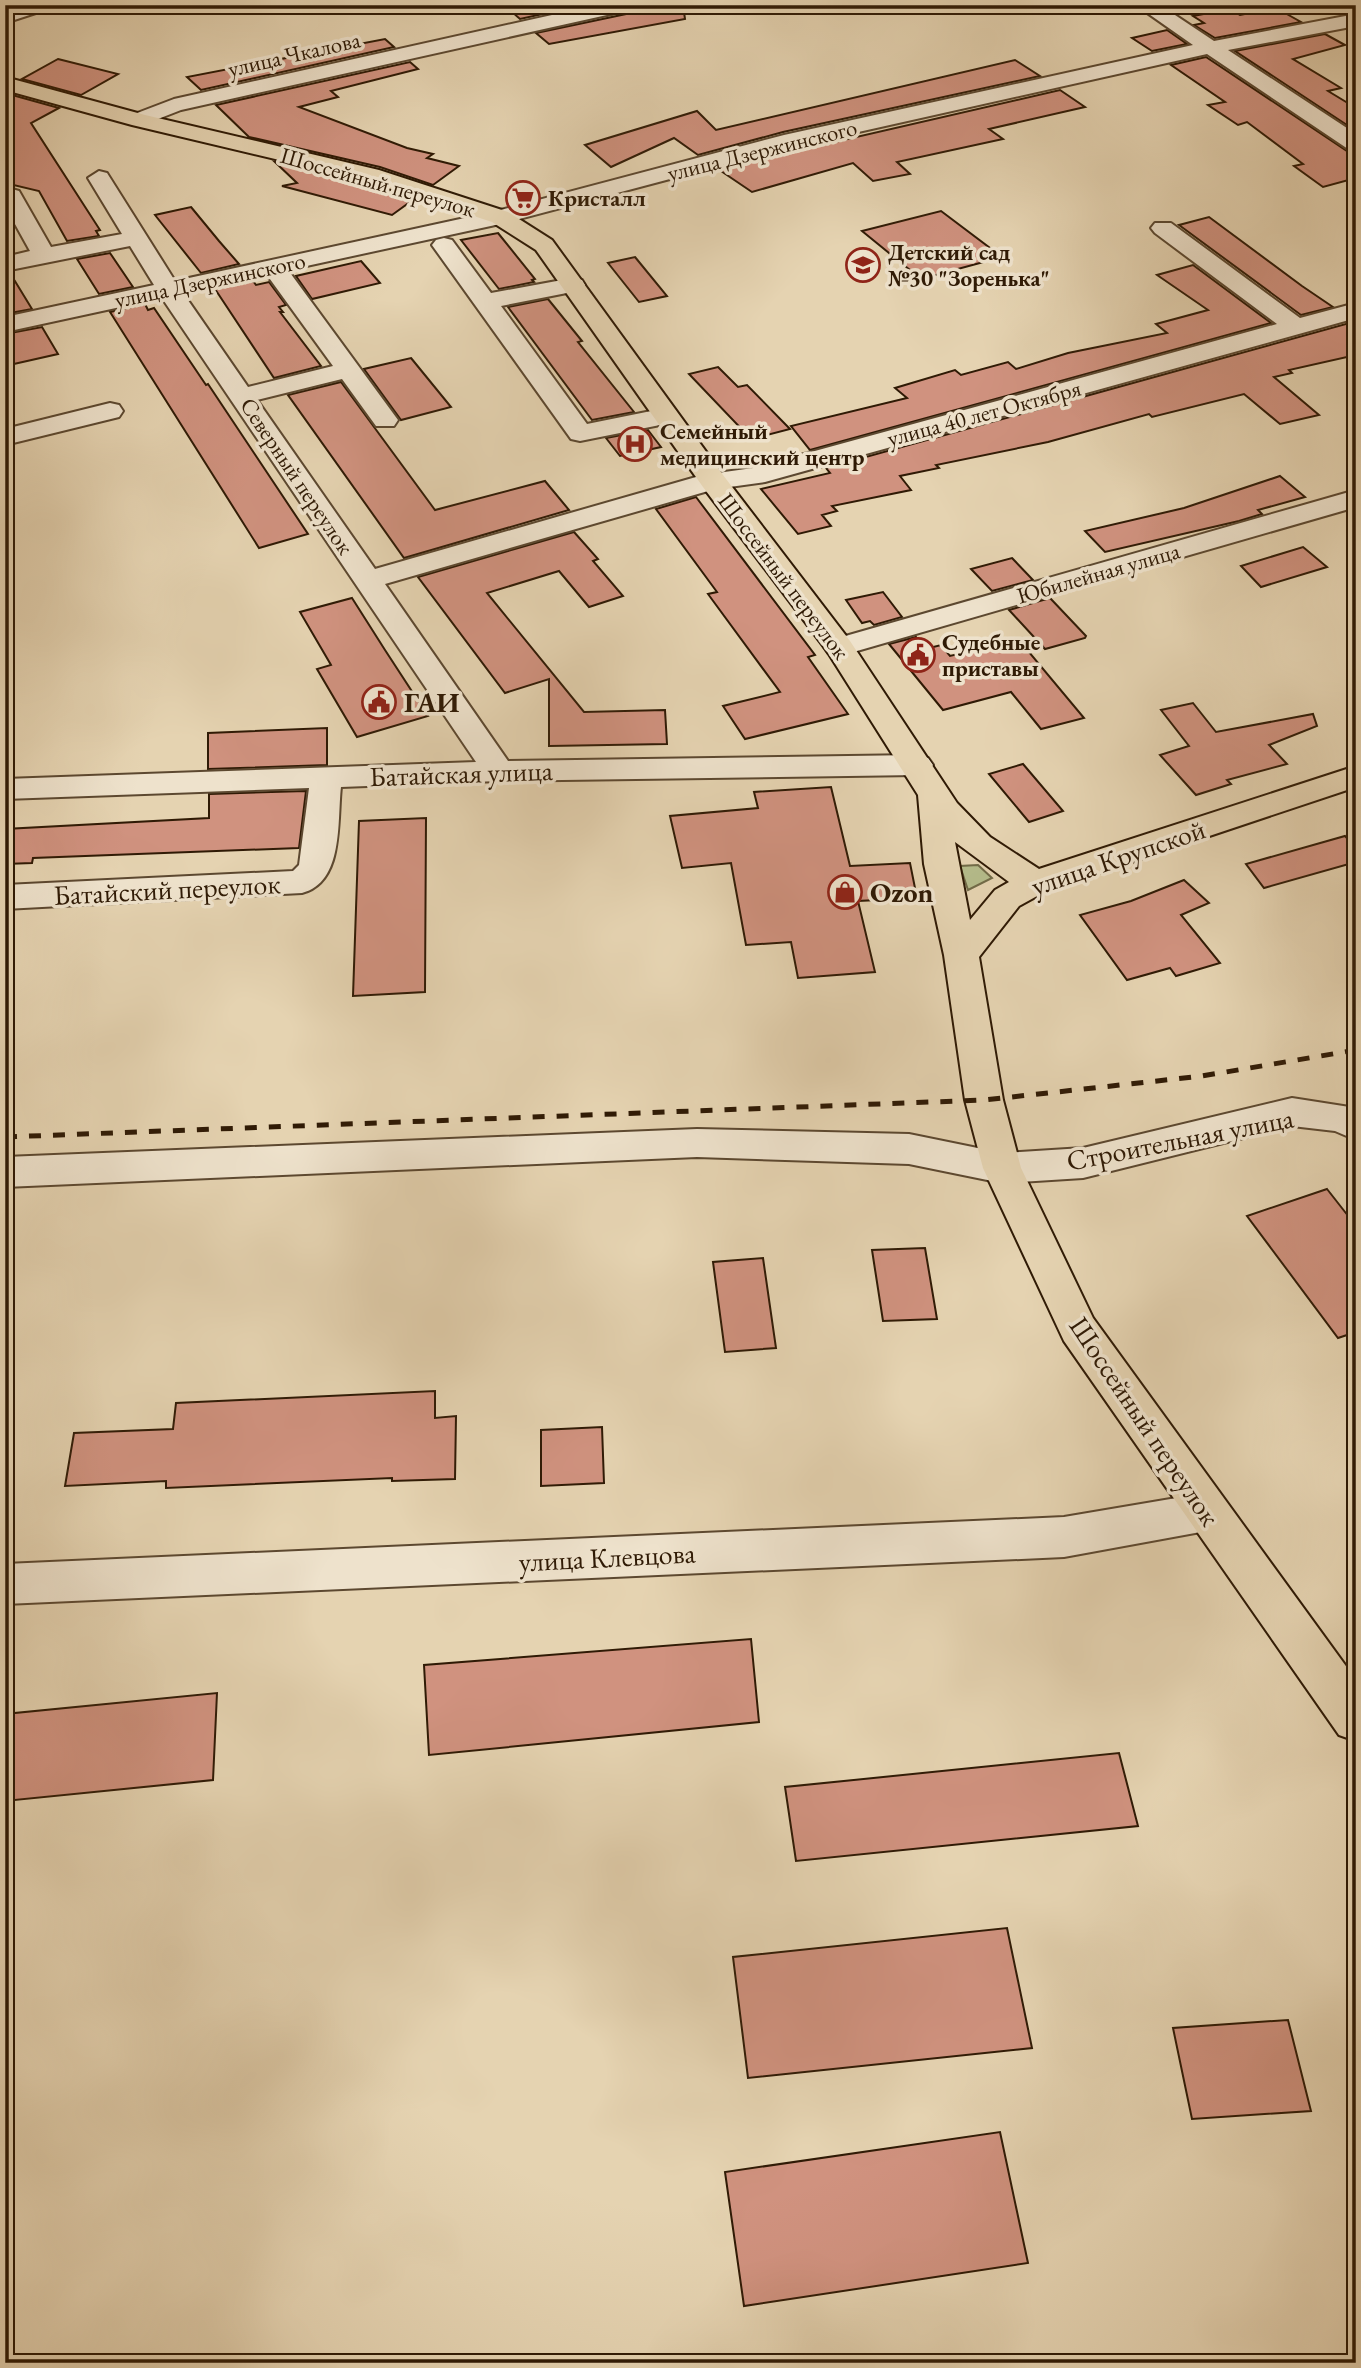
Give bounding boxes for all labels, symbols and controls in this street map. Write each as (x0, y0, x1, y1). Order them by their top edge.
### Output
street label: улица Чкалова (225, 24, 364, 84)
street label: улица Дзержинского (664, 112, 860, 188)
street label: Шоссейный переулок (277, 140, 479, 224)
supermarket icon: Кристалл (504, 179, 542, 217)
place label: Кристалл (548, 183, 646, 213)
place label: Детский сад №30 "Зоренька" (888, 237, 1050, 293)
street label: улица Дзержинского (112, 245, 308, 315)
school or university icon: Детский сад №30 "Зоренька" (844, 246, 882, 284)
street label: улица 40 лет Октября (884, 373, 1084, 453)
street label: Северный переулок (233, 392, 361, 560)
place label: Семейный медицинский центр (660, 416, 865, 472)
hospital icon: Семейный медицинский центр (616, 425, 654, 463)
street label: Шоссейный переулок (711, 487, 857, 665)
street label: Юбилейная улица (1013, 535, 1184, 611)
place label: Судебные приставы (942, 627, 1041, 683)
public building icon: Судебные приставы (899, 636, 937, 674)
public building icon: ГАИ (360, 683, 398, 721)
place label: ГАИ (404, 684, 459, 720)
street label: Батайская улица (369, 752, 554, 794)
street label: улица Крупской (1026, 810, 1210, 904)
street label: Батайский переулок (53, 865, 281, 913)
shop icon: Ozon (826, 873, 864, 911)
place label: Ozon (870, 874, 934, 910)
street label: Строительная улица (1063, 1099, 1297, 1179)
street label: Шоссейный переулок (1062, 1309, 1228, 1533)
street label: улица Клевцова (518, 1534, 697, 1580)

